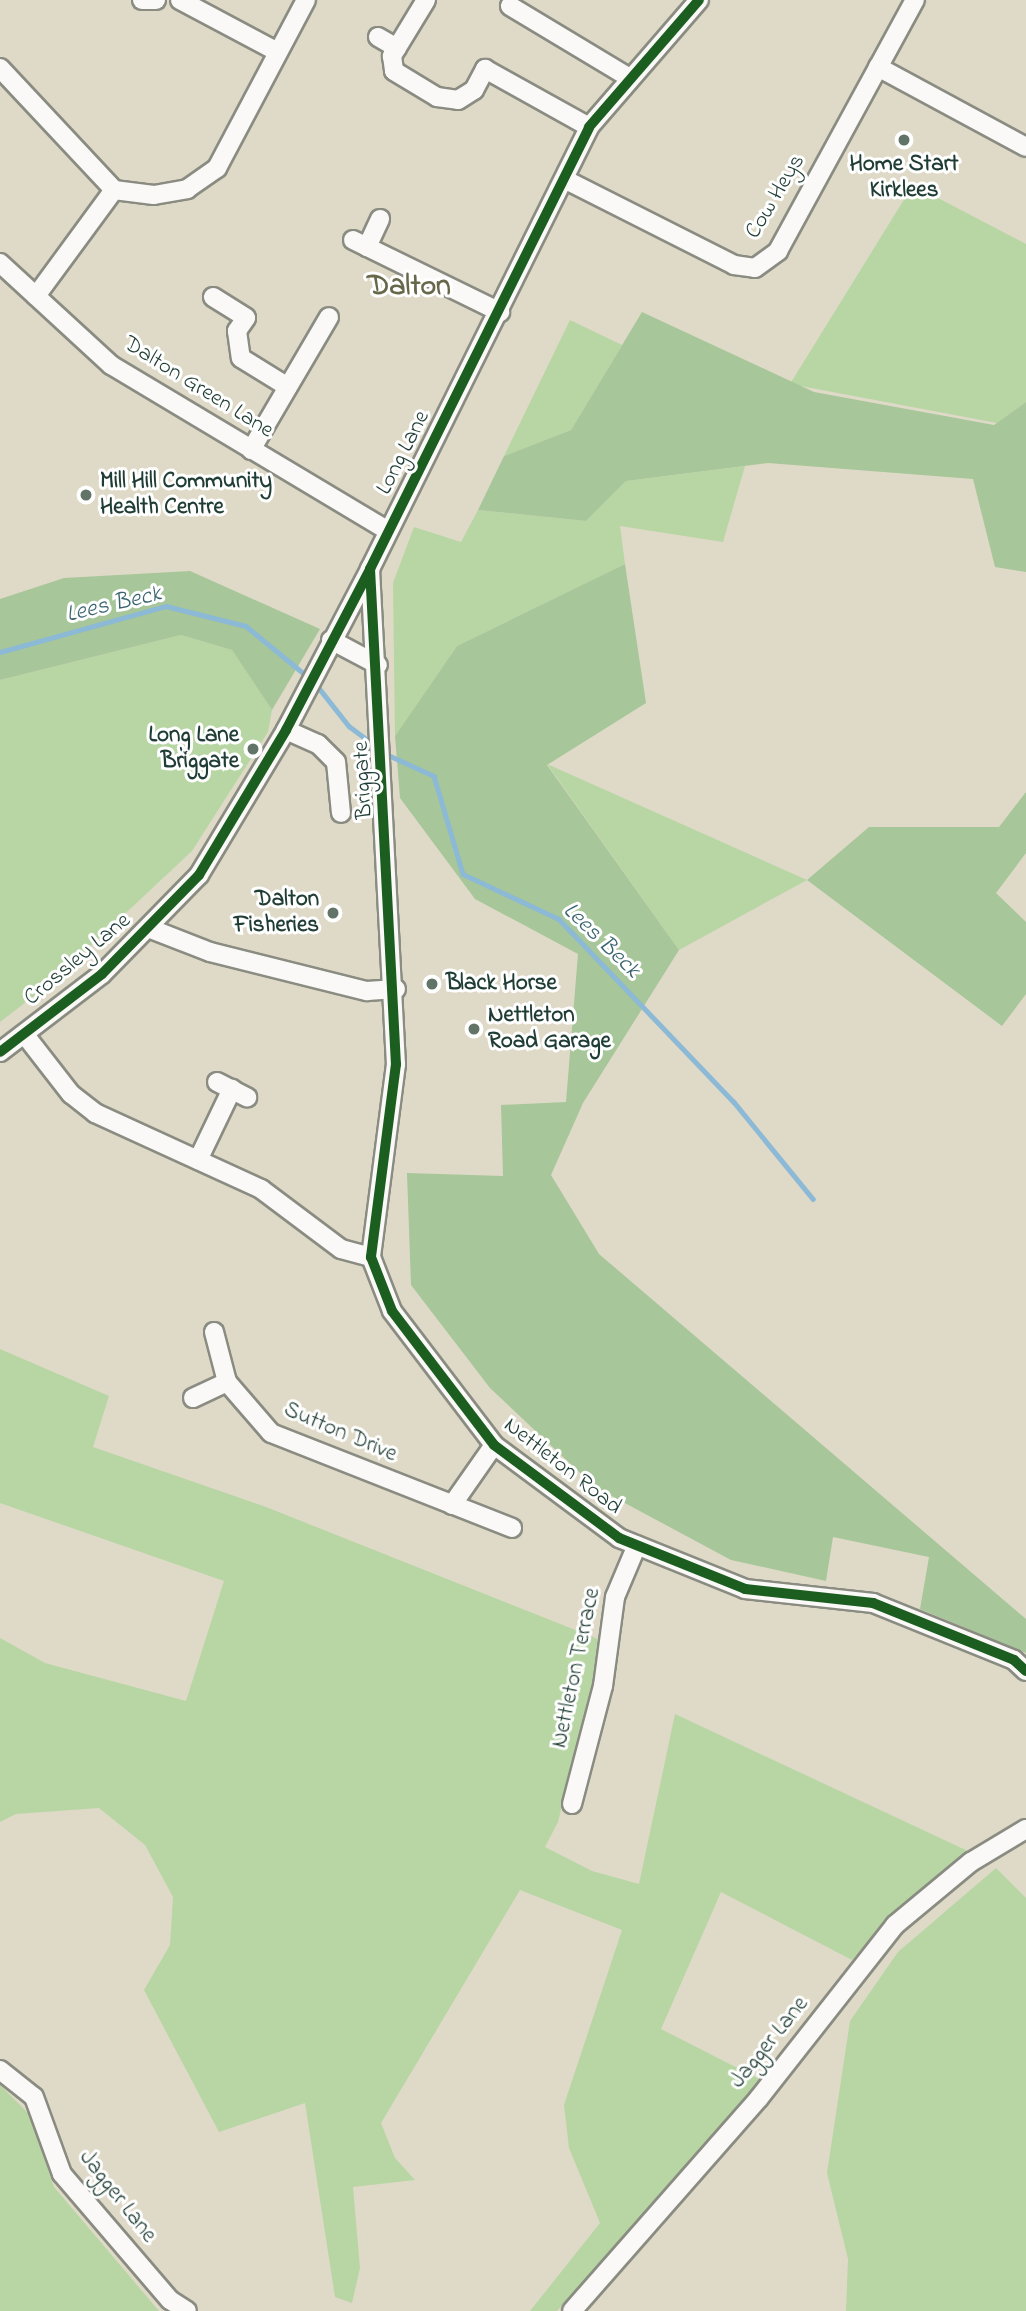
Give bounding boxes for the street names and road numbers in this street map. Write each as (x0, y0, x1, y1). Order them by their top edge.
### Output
street label: Cow Heys (740, 150, 812, 244)
street label: Dalton Green Lane (118, 331, 278, 445)
street label: Long Lane (371, 406, 437, 500)
street label: Briggate (348, 740, 380, 820)
street label: Crossley Lane (19, 908, 137, 1012)
street label: Sutton Drive (279, 1397, 401, 1469)
street label: Nettleton Road (497, 1412, 627, 1522)
street label: Nettleton Terrace (547, 1585, 607, 1751)
street label: Jagger Lane (725, 1992, 815, 2094)
street label: Jagger Lane (72, 2145, 162, 2249)

